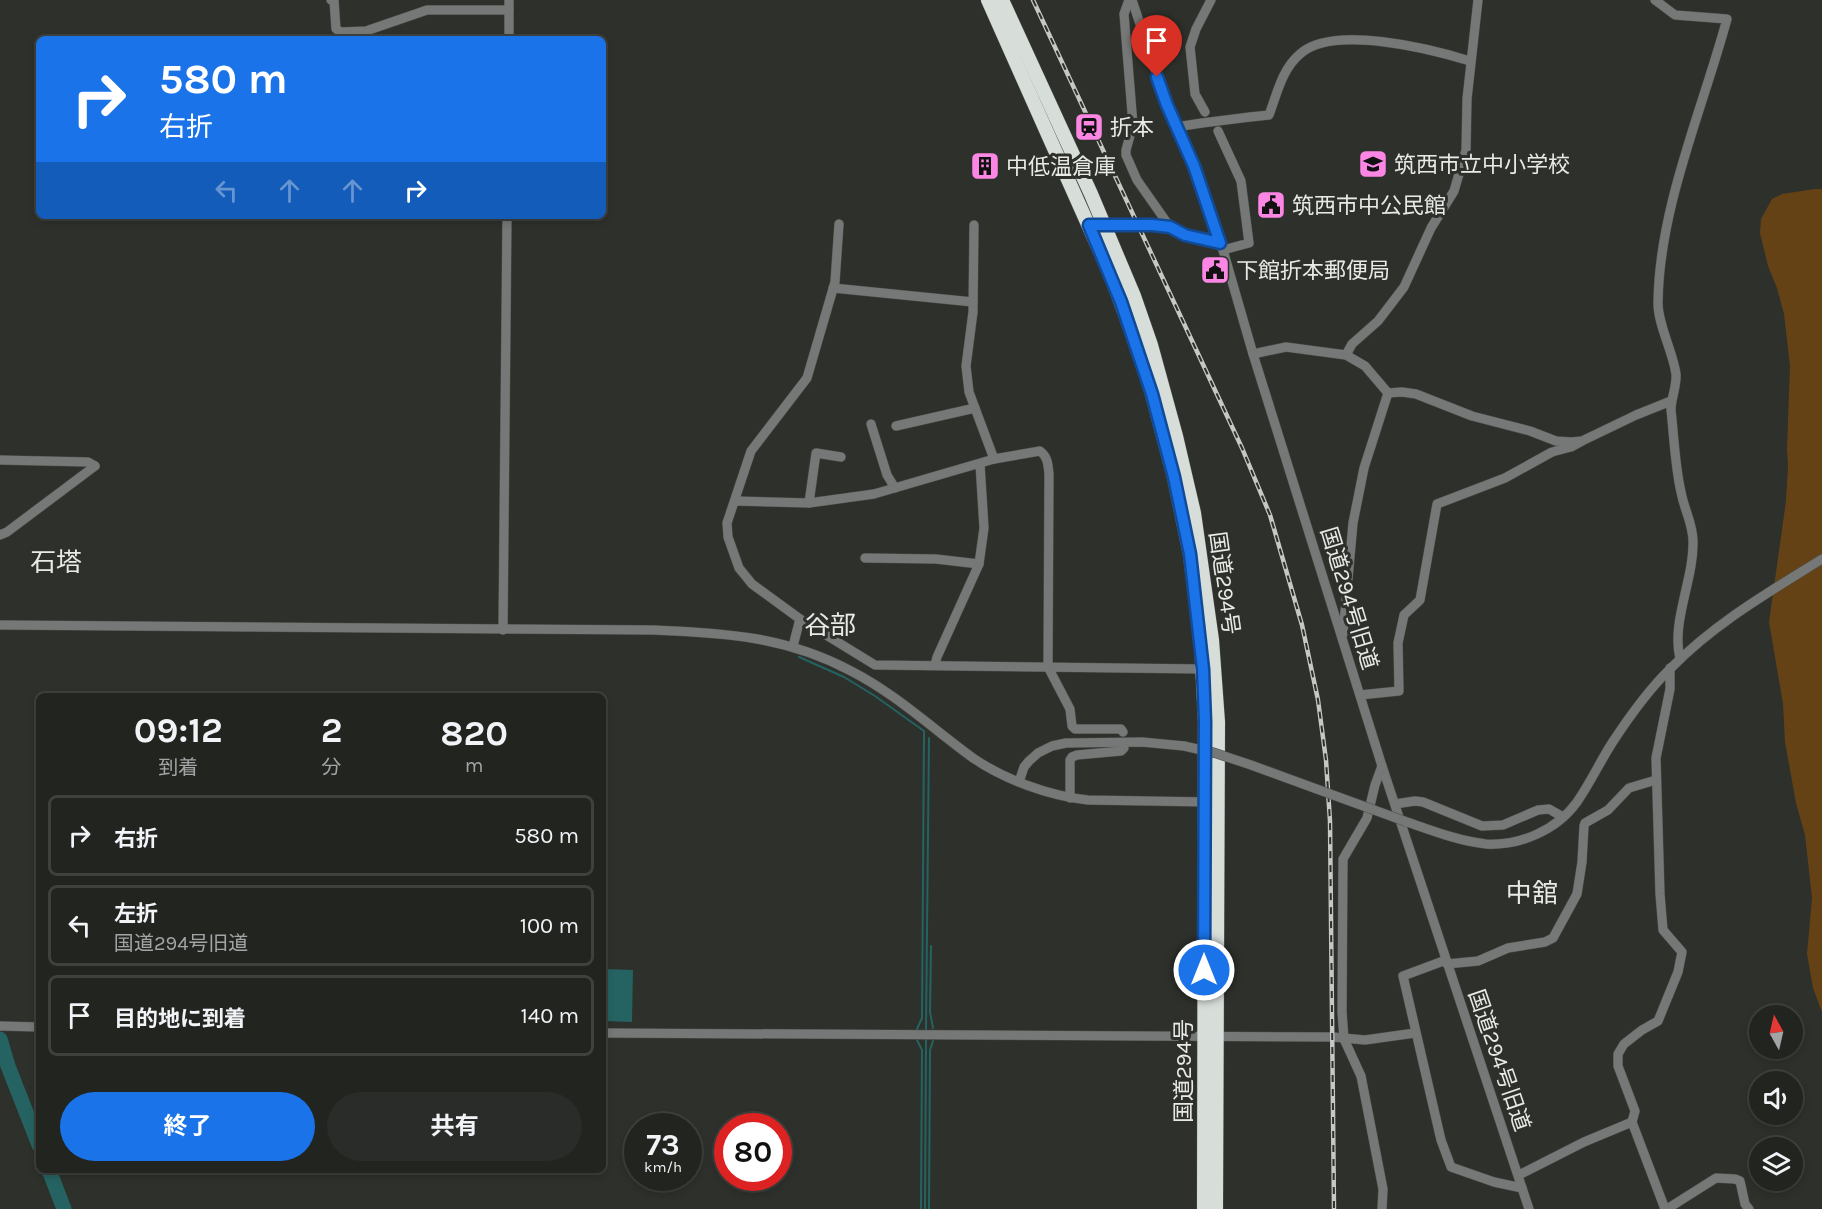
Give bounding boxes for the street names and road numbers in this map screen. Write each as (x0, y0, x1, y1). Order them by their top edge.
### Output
street label: 国道294号旧道 (1315, 524, 1383, 673)
street label: 国道294号 (1204, 530, 1244, 636)
street label: 国道294号旧道 (1463, 986, 1535, 1134)
street label: 国道294号 (1171, 1019, 1197, 1123)

